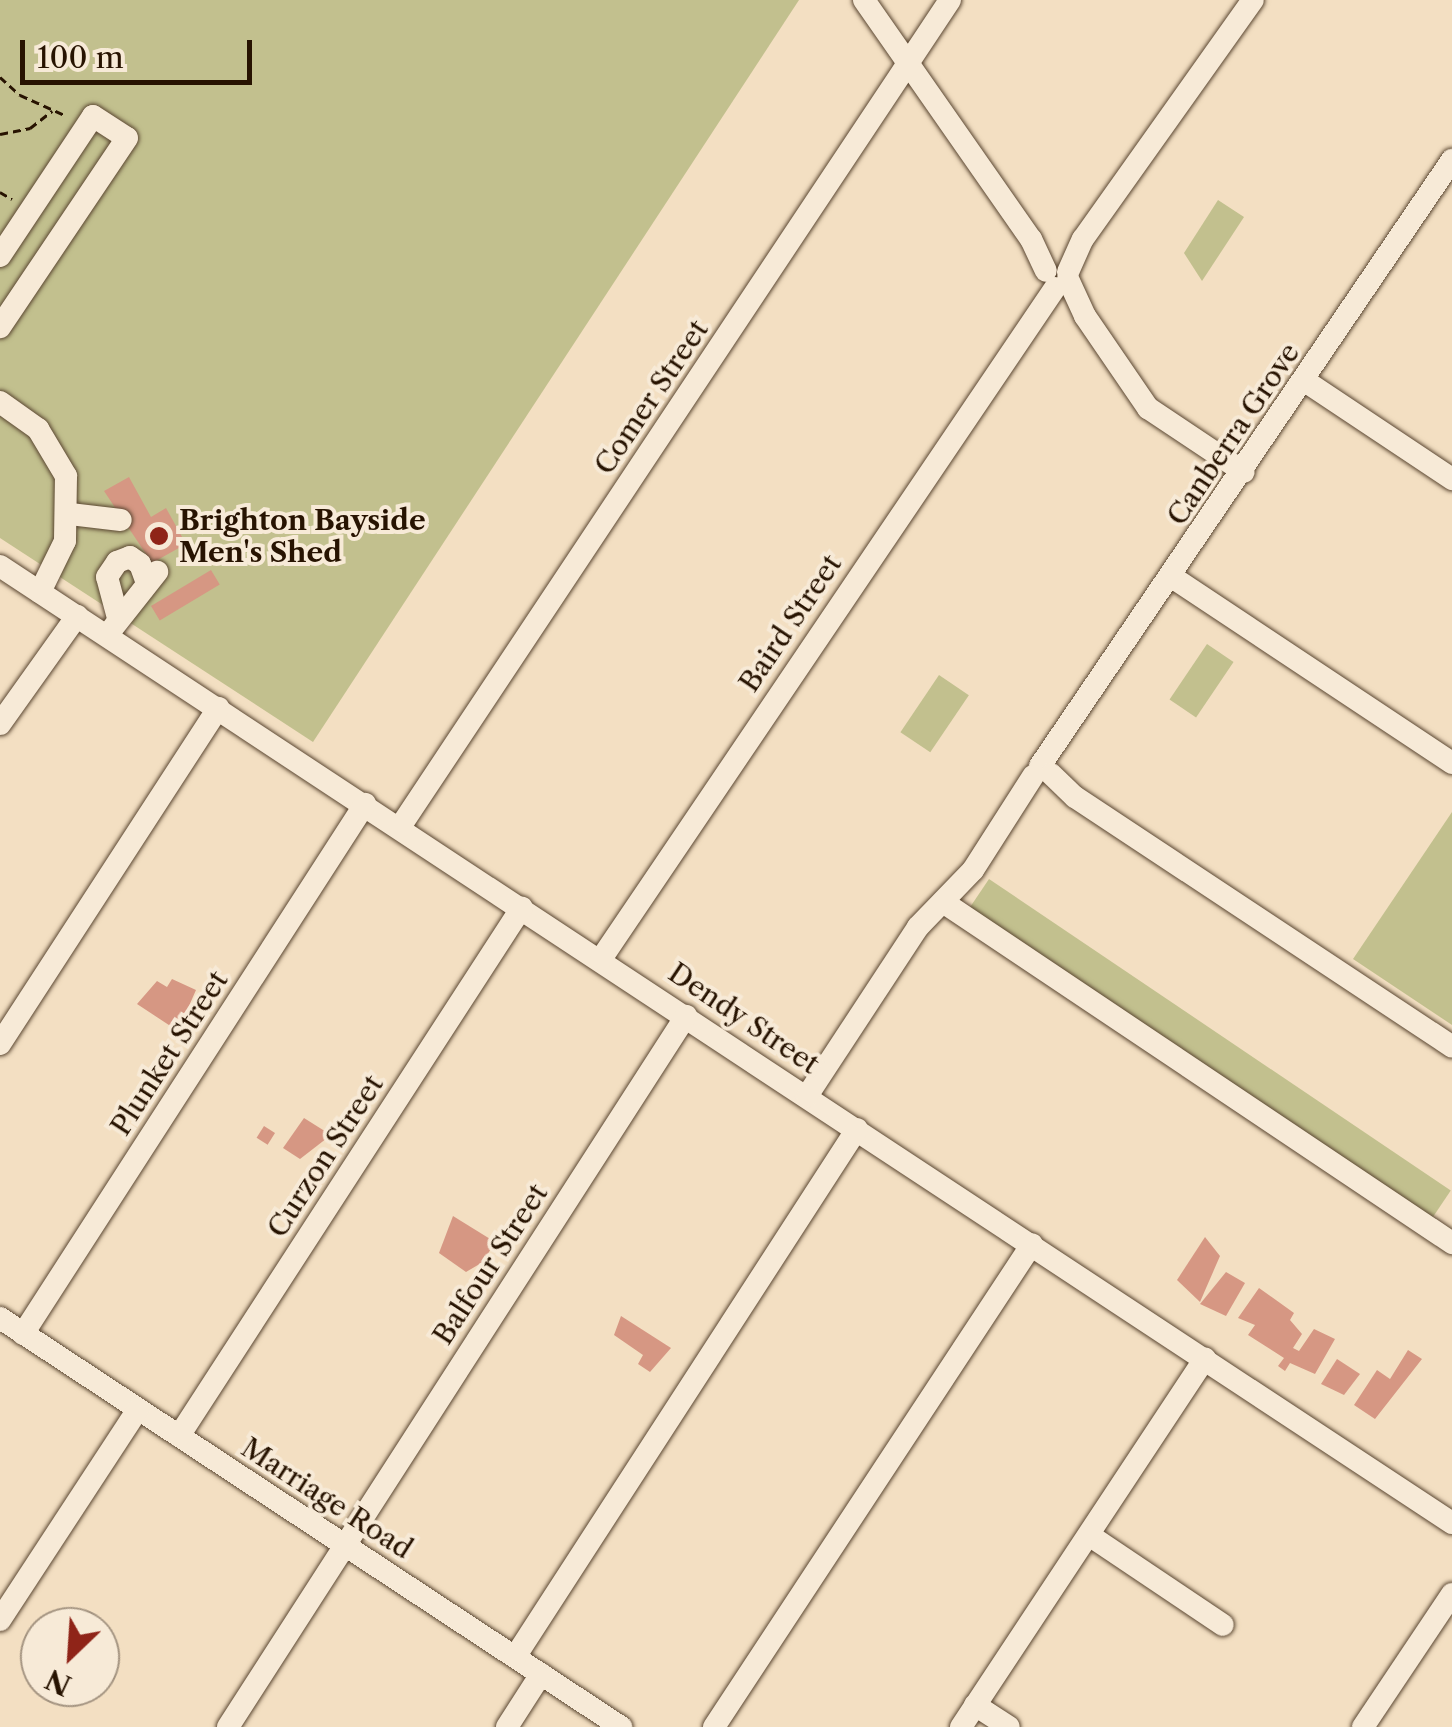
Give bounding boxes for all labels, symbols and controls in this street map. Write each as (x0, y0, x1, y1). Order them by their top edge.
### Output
scale bar (25, 20, 258, 82)
text: 100 m (37, 39, 124, 76)
street label: Comer Street (587, 313, 715, 481)
street label: Canberra Grove (1160, 337, 1306, 531)
place label: Brighton Bayside Men's Shed (179, 503, 426, 569)
marker: Brighton Bayside Men's Shed (148, 525, 170, 547)
street label: Baird Street (732, 548, 848, 698)
street label: Dendy Street (662, 955, 826, 1081)
street label: Plunket Street (103, 965, 235, 1141)
street label: Curzon Street (260, 1069, 390, 1243)
street label: Balfour Street (425, 1177, 555, 1351)
street label: Marriage Road (235, 1430, 419, 1566)
north arrow (20, 1607, 120, 1707)
text: N (40, 1662, 76, 1703)

